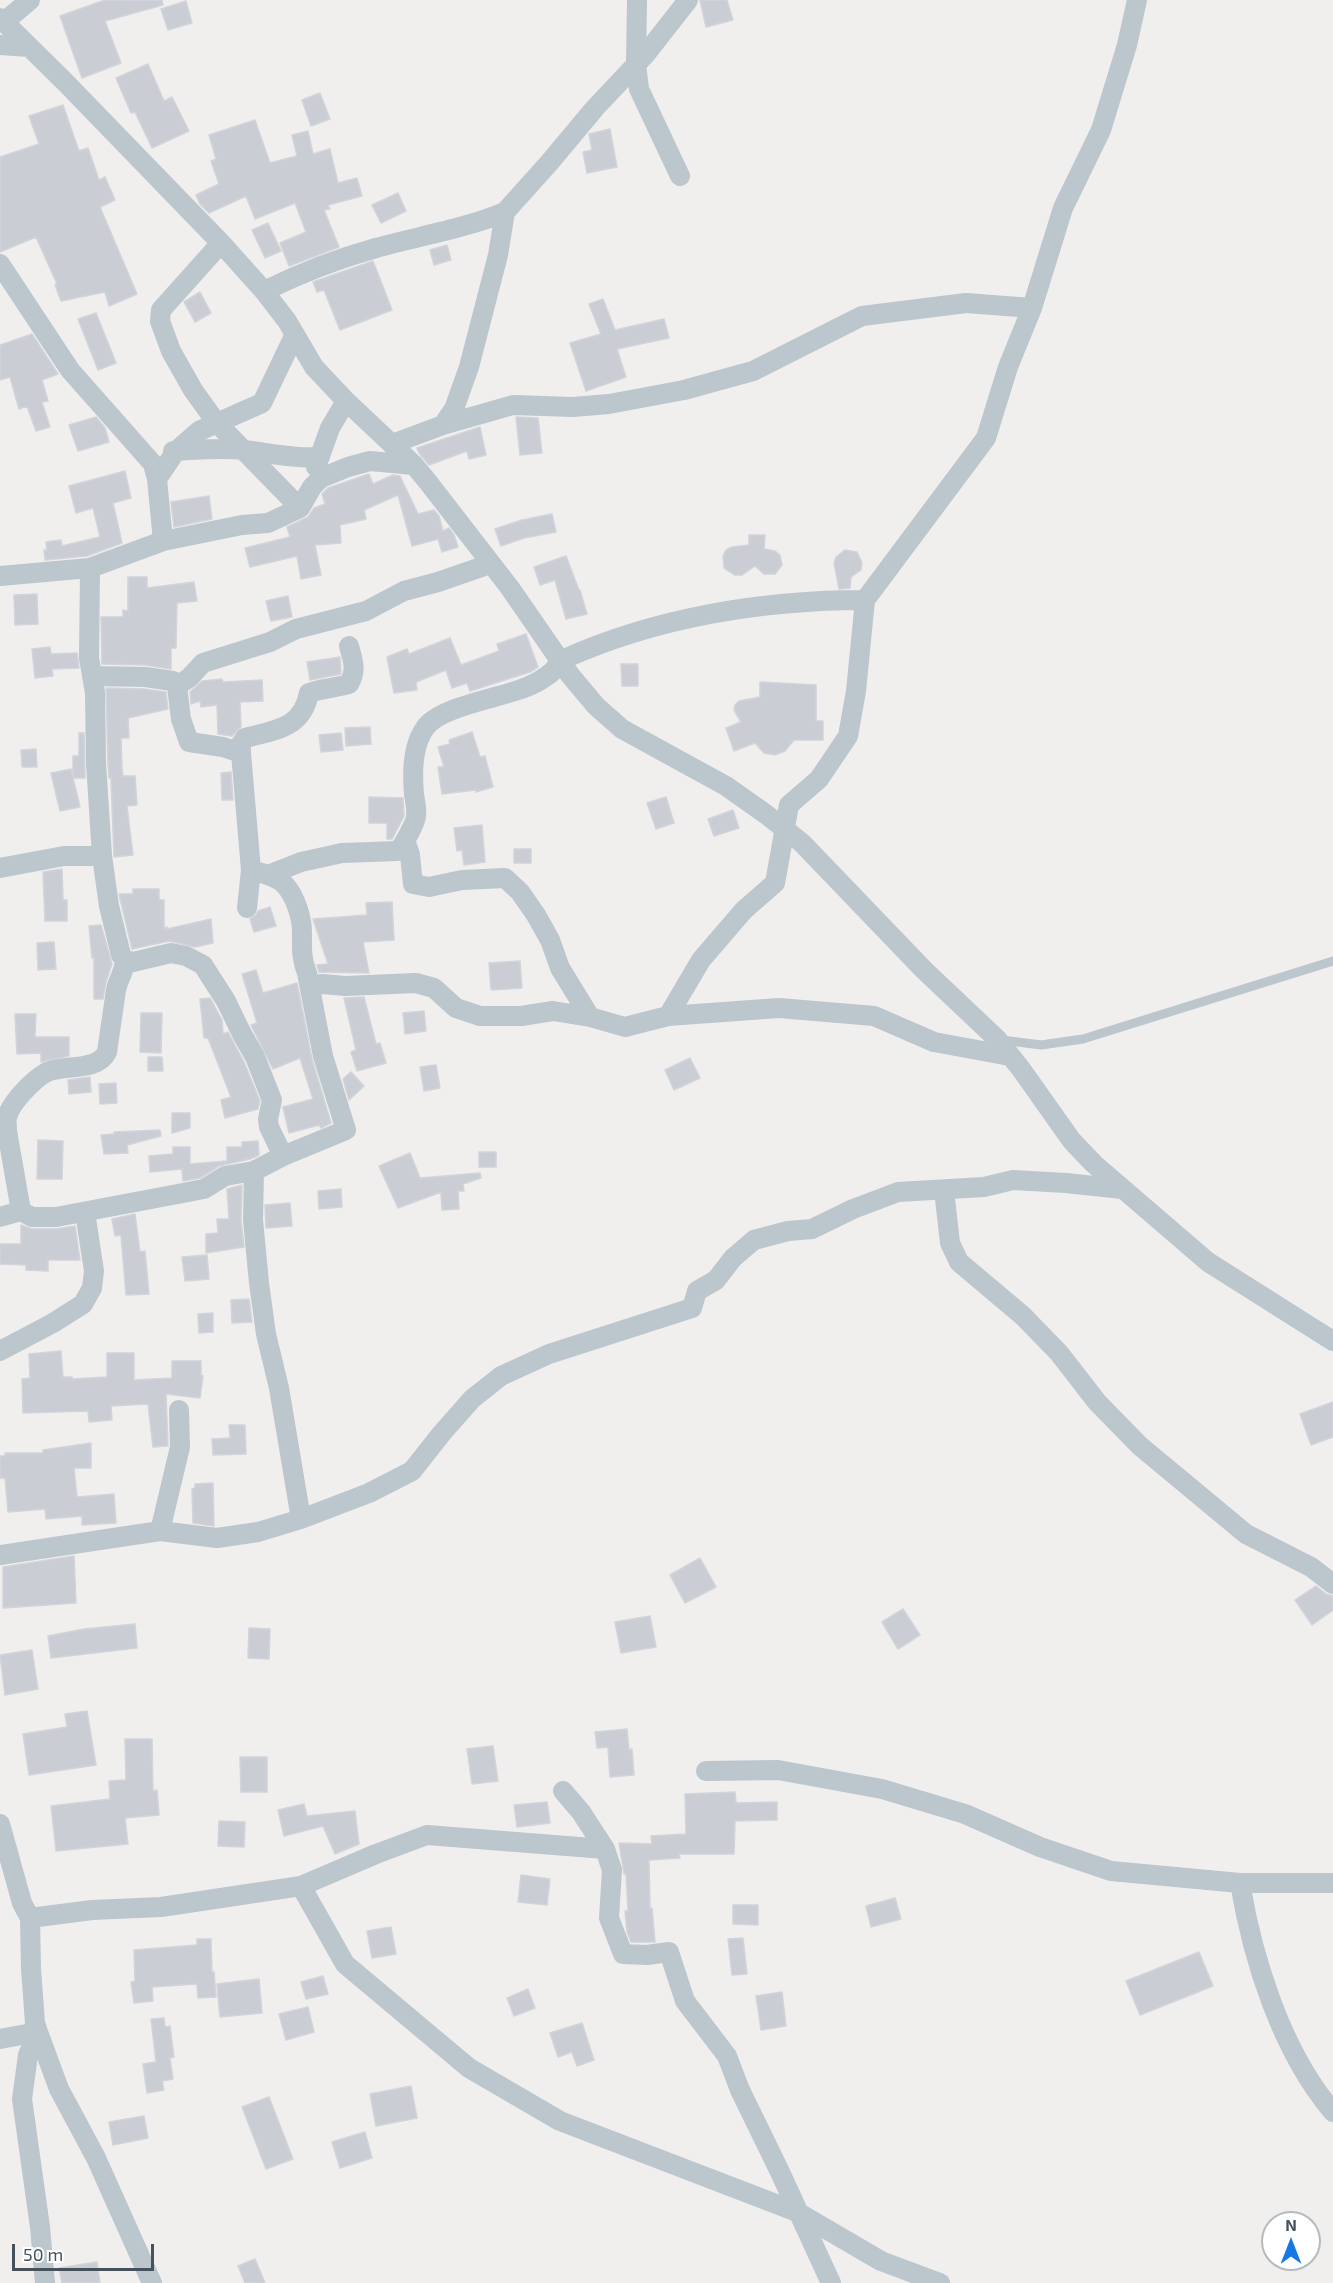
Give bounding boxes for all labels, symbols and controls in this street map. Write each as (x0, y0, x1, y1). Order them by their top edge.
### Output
north arrow (1261, 2211, 1321, 2271)
text: N (1285, 2215, 1297, 2234)
scale bar (15, 2232, 158, 2270)
text: 50 m (23, 2243, 63, 2265)

